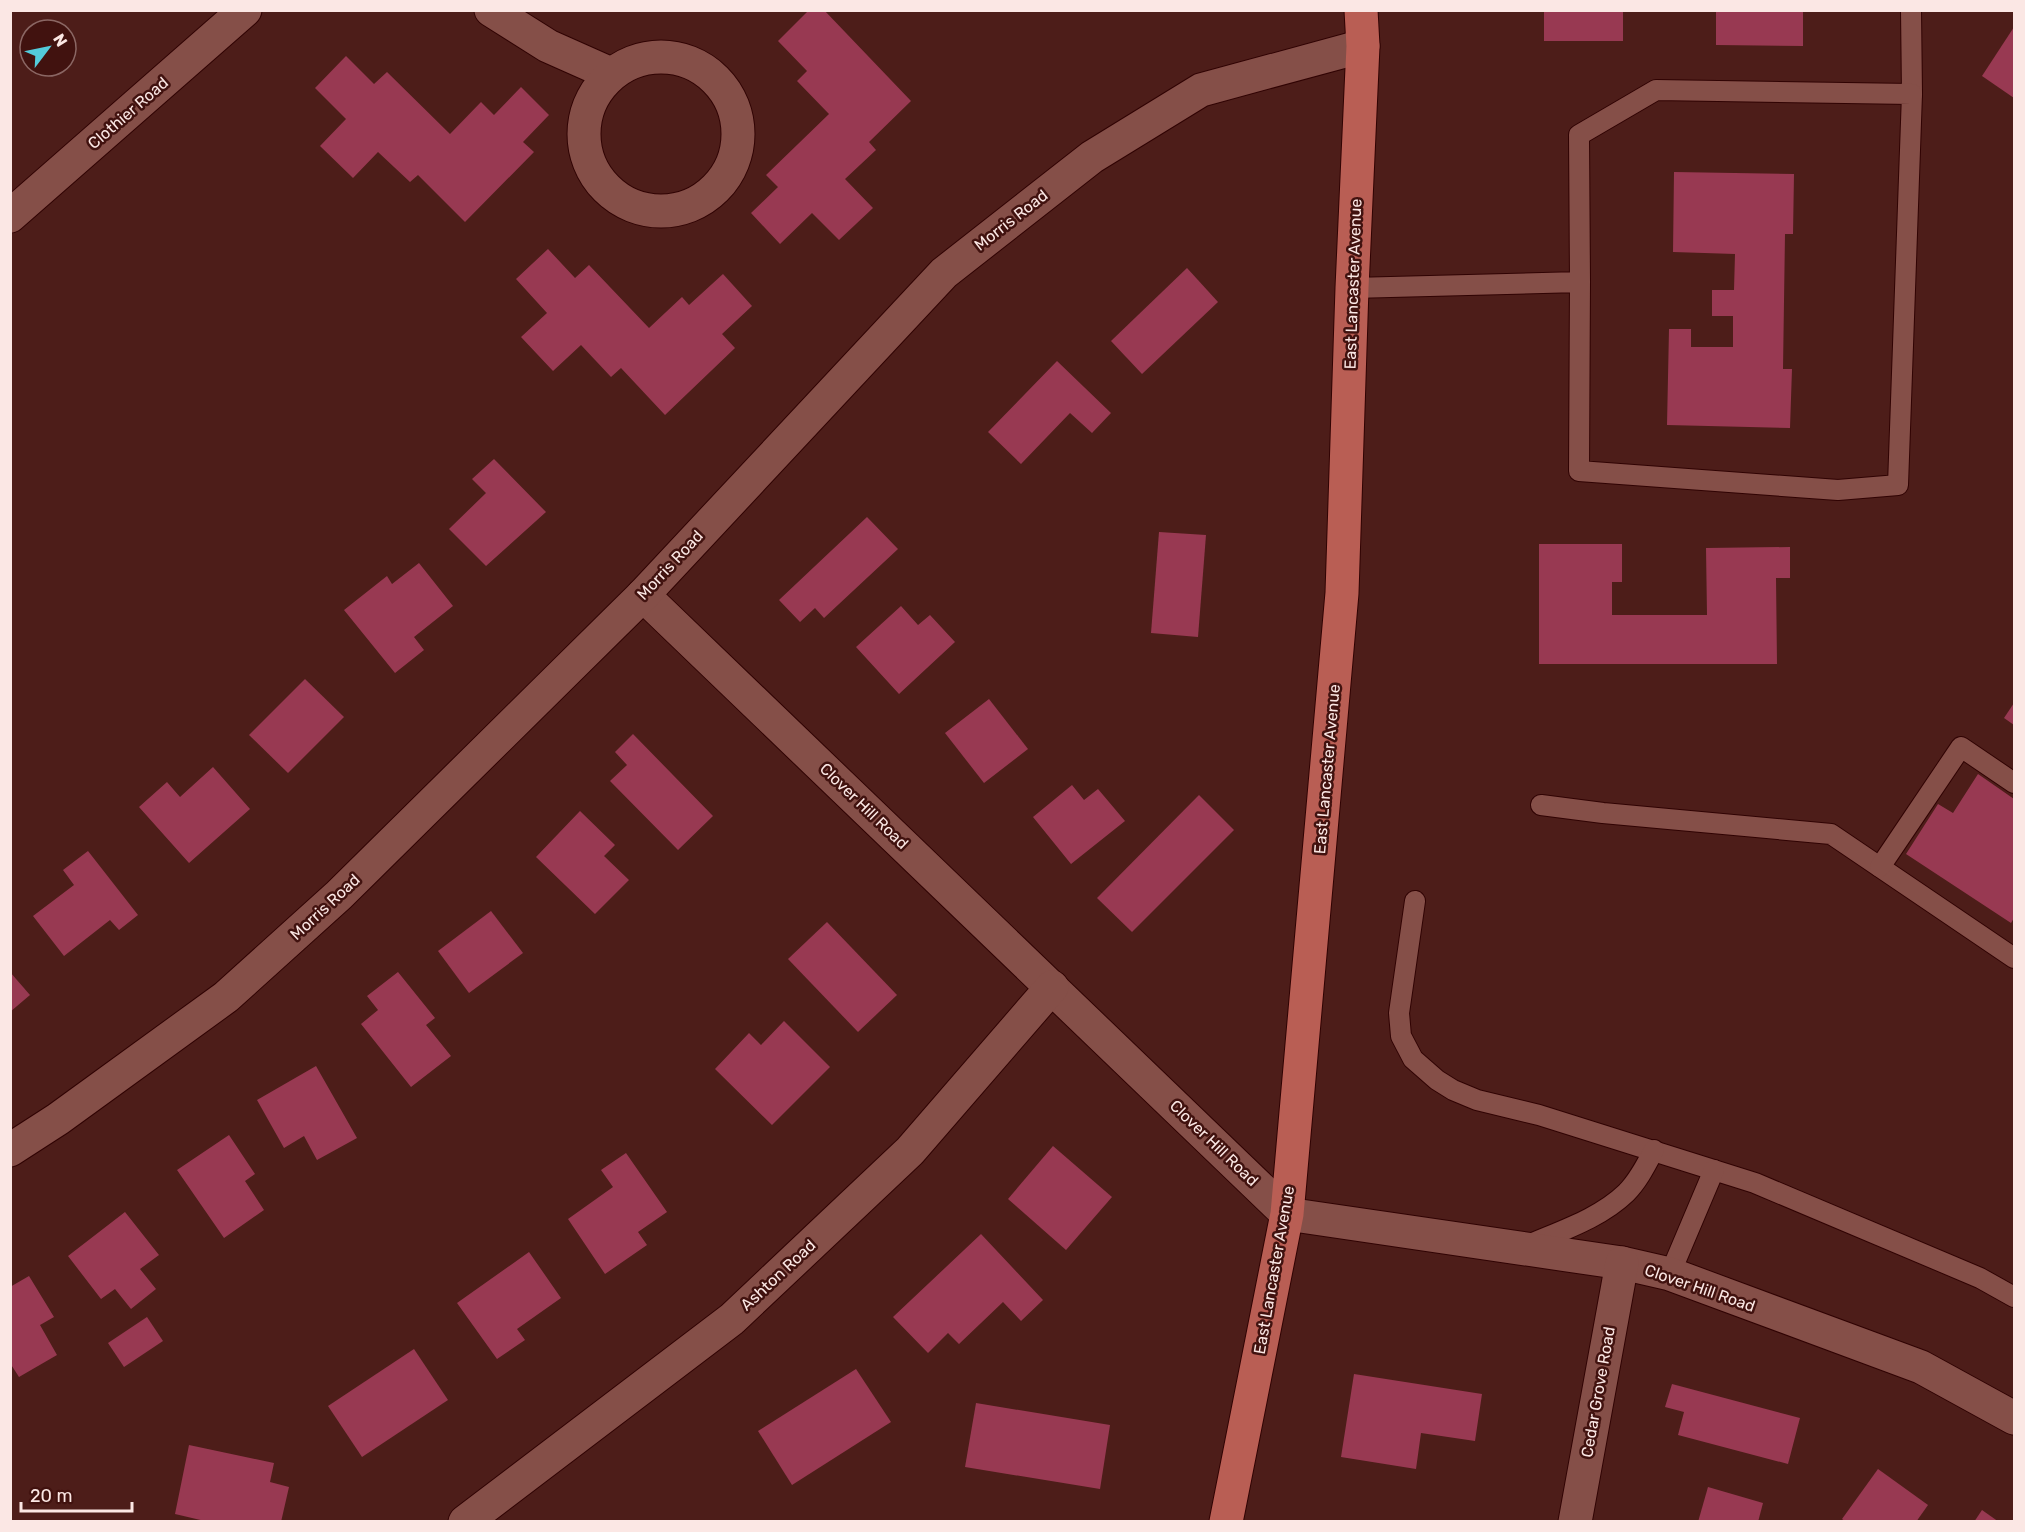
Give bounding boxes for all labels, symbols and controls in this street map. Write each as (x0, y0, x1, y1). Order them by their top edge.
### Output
north arrow (18, 18, 78, 78)
text: N (49, 30, 71, 50)
street label: Clothier Road (84, 73, 172, 153)
street label: Morris Road (971, 185, 1051, 255)
street label: East Lancaster Avenue (1341, 198, 1365, 370)
street label: Morris Road (633, 526, 707, 604)
street label: East Lancaster Avenue (1310, 683, 1344, 855)
street label: Clover Hill Road (816, 759, 912, 853)
street label: Morris Road (286, 870, 364, 944)
street label: Clover Hill Road (1166, 1096, 1262, 1190)
street label: East Lancaster Avenue (1250, 1184, 1298, 1356)
street label: Ashton Road (737, 1235, 819, 1315)
street label: Clover Hill Road (1642, 1260, 1758, 1316)
street label: Cedar Grove Road (1577, 1325, 1619, 1459)
scale bar (21, 1475, 132, 1513)
text: 20 m (30, 1485, 72, 1507)

